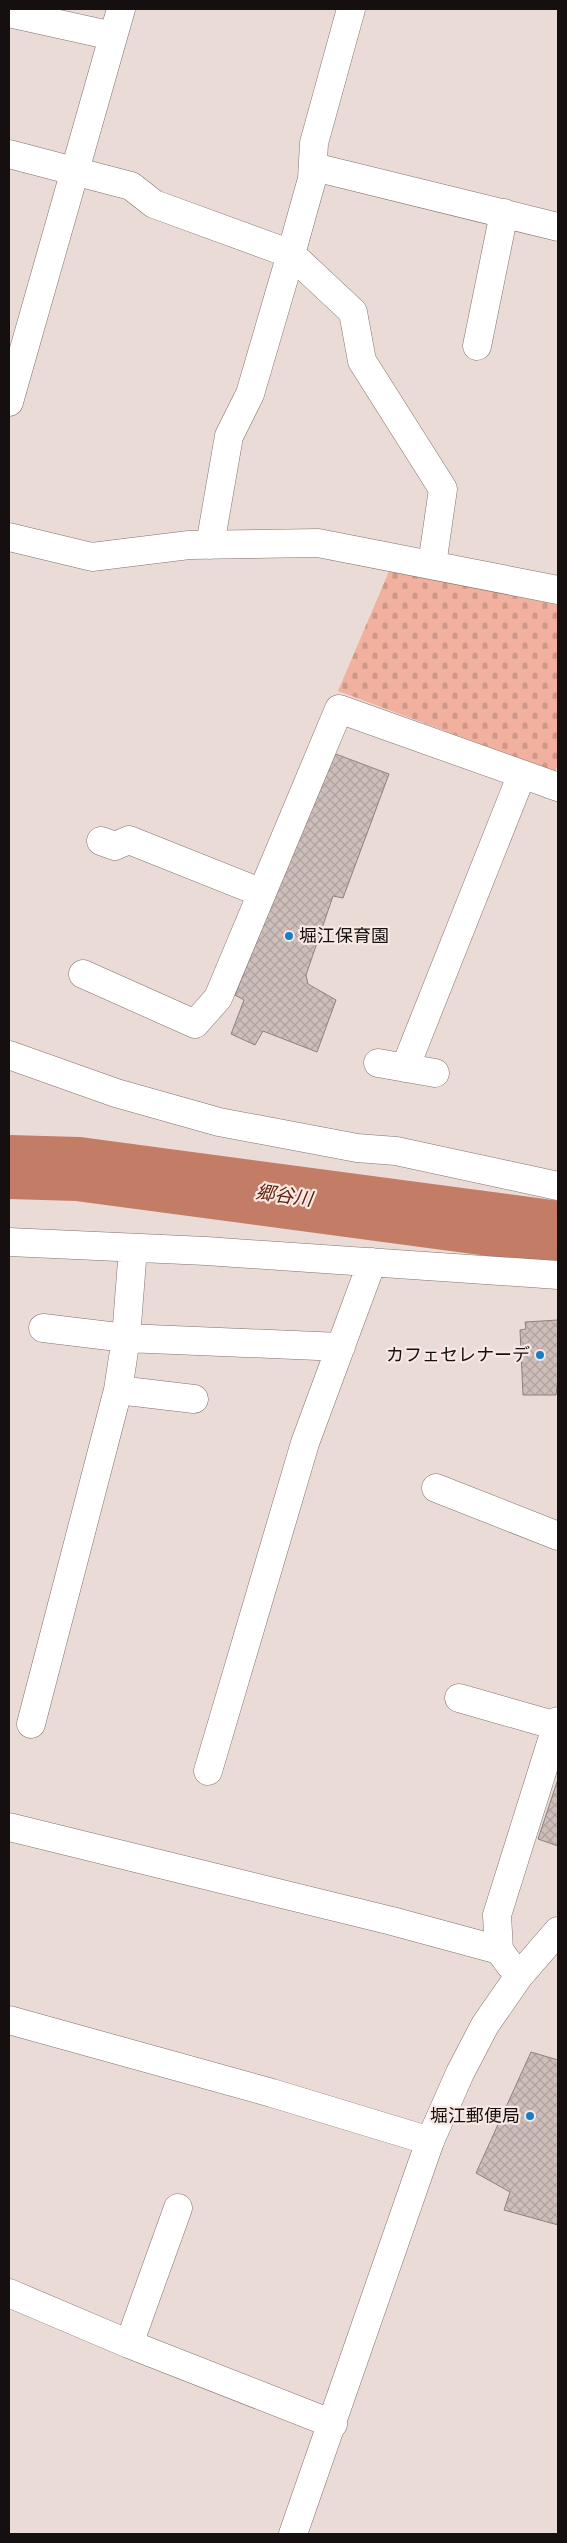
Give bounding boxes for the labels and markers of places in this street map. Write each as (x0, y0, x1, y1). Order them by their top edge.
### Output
place label: 堀江保育園 (299, 925, 389, 947)
marker: 堀江保育園 (283, 930, 295, 942)
place label: カフェセレナーデ (386, 1344, 530, 1366)
marker: カフェセレナーデ (534, 1349, 546, 1361)
place label: 堀江郵便局 (430, 2105, 520, 2127)
marker: 堀江郵便局 (524, 2110, 536, 2122)

